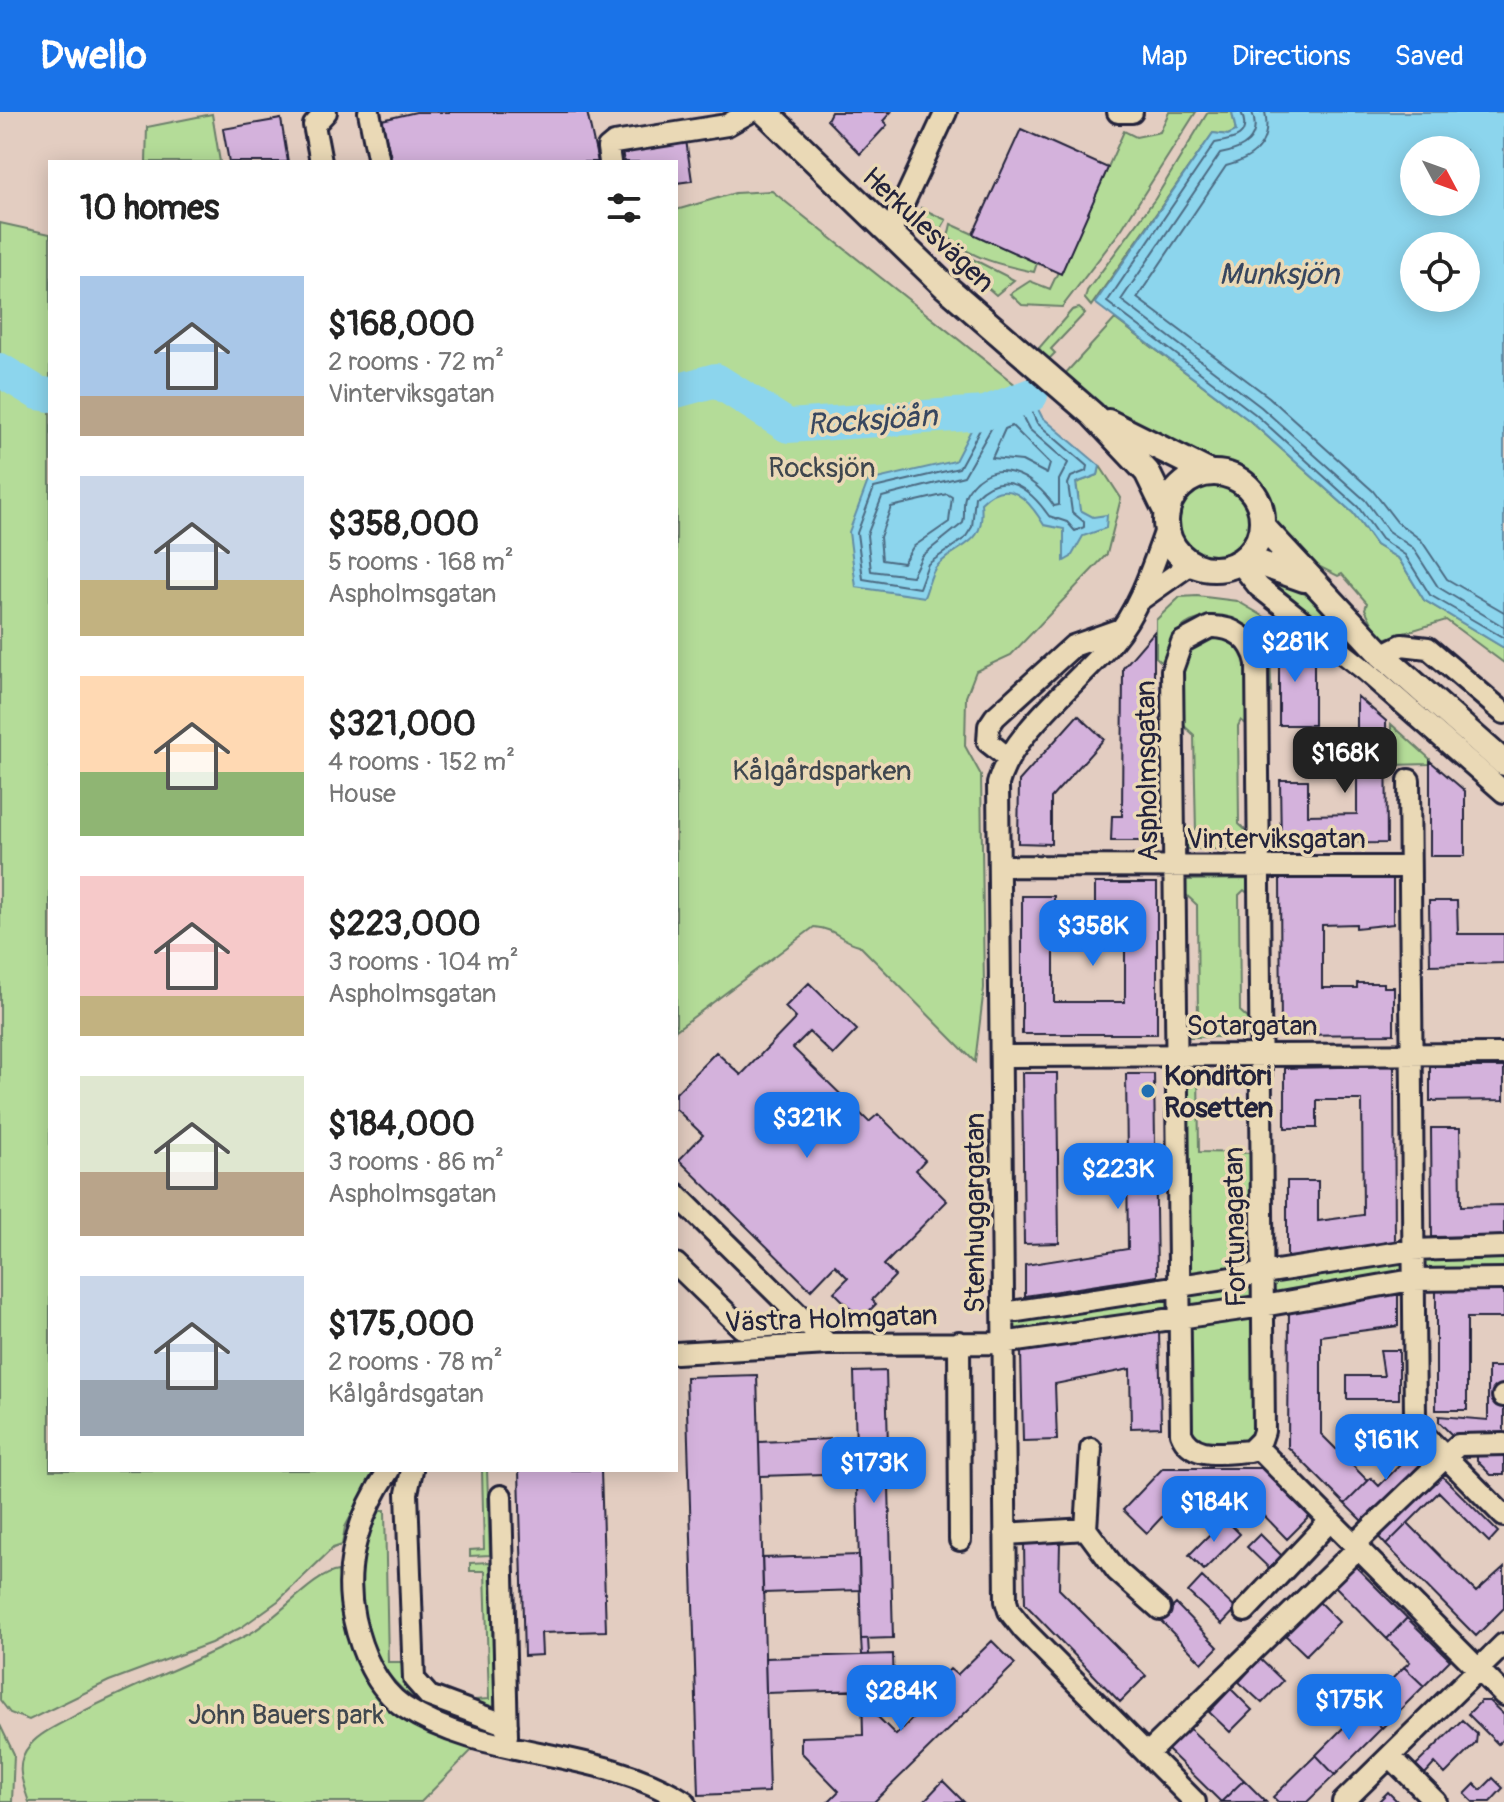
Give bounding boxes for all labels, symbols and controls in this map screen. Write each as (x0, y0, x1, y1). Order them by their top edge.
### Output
text: Dwello (40, 32, 147, 80)
text: Map (1141, 39, 1188, 74)
text: Directions (1232, 39, 1351, 74)
text: Saved (1395, 39, 1464, 74)
north arrow (1400, 136, 1480, 216)
map controls (1400, 136, 1480, 312)
street label: Herkulesvägen (855, 160, 1001, 300)
icon: filters (602, 186, 646, 230)
text: 10 homes (80, 187, 219, 230)
button: locate (1400, 232, 1480, 312)
water label: Munksjön (1219, 256, 1341, 293)
text: $168,000 (328, 303, 475, 346)
icon: home (144, 308, 240, 404)
text: 2 rooms · 72 m² (328, 346, 504, 378)
text: Vinterviksgatan (328, 378, 495, 410)
water label: Rocksjöån (806, 397, 940, 444)
park label: Rocksjön (768, 451, 876, 486)
text: $358,000 (328, 503, 479, 546)
icon: home (144, 508, 240, 604)
text: 5 rooms · 168 m² (328, 546, 514, 578)
text: Aspholmsgatan (328, 578, 496, 610)
pin: $281K (1239, 616, 1351, 684)
text: $281K (1261, 626, 1329, 658)
street label: Aspholmsgatan (1128, 680, 1167, 862)
text: $321,000 (328, 703, 476, 746)
icon: home (144, 708, 240, 804)
pin: $168K (1289, 727, 1401, 795)
text: $168K (1311, 737, 1379, 769)
text: 4 rooms · 152 m² (328, 746, 515, 778)
park label: Kålgårdsparken (732, 754, 912, 789)
text: House (328, 778, 396, 810)
street label: Vinterviksgatan (1186, 822, 1366, 857)
pin: $358K (1037, 900, 1149, 968)
text: $223,000 (328, 903, 481, 946)
icon: home (144, 908, 240, 1004)
text: $358K (1057, 910, 1129, 942)
text: 3 rooms · 104 m² (328, 946, 519, 978)
text: Aspholmsgatan (328, 978, 496, 1010)
street label: Sotargatan (1186, 1009, 1318, 1044)
place label: Konditori Rosetten (1164, 1059, 1273, 1126)
marker: Konditori Rosetten (1139, 1082, 1157, 1100)
pin: $321K (751, 1092, 863, 1160)
text: $321K (773, 1102, 841, 1134)
text: $184,000 (328, 1103, 475, 1146)
icon: home (144, 1108, 240, 1204)
street label: Stenhuggargatan (958, 1113, 993, 1313)
pin: $223K (1062, 1143, 1174, 1211)
text: 3 rooms · 86 m² (328, 1146, 504, 1178)
street label: Fortunagatan (1217, 1147, 1254, 1307)
text: $223K (1082, 1153, 1154, 1185)
text: Aspholmsgatan (328, 1178, 496, 1210)
street label: Västra Holmgatan (724, 1298, 938, 1341)
text: $175,000 (328, 1303, 474, 1346)
icon: home (144, 1308, 240, 1404)
text: 2 rooms · 78 m² (328, 1346, 503, 1378)
text: Kålgårdsgatan (328, 1378, 484, 1410)
pin: $161K (1330, 1414, 1442, 1482)
text: $161K (1353, 1424, 1419, 1456)
pin: $173K (818, 1437, 930, 1505)
text: $173K (840, 1447, 908, 1479)
pin: $184K (1158, 1476, 1270, 1544)
text: $184K (1180, 1486, 1248, 1518)
pin: $284K (845, 1665, 957, 1733)
pin: $175K (1293, 1674, 1405, 1742)
text: $284K (865, 1675, 937, 1707)
text: $175K (1315, 1684, 1383, 1716)
park label: John Bauers park (188, 1698, 384, 1733)

